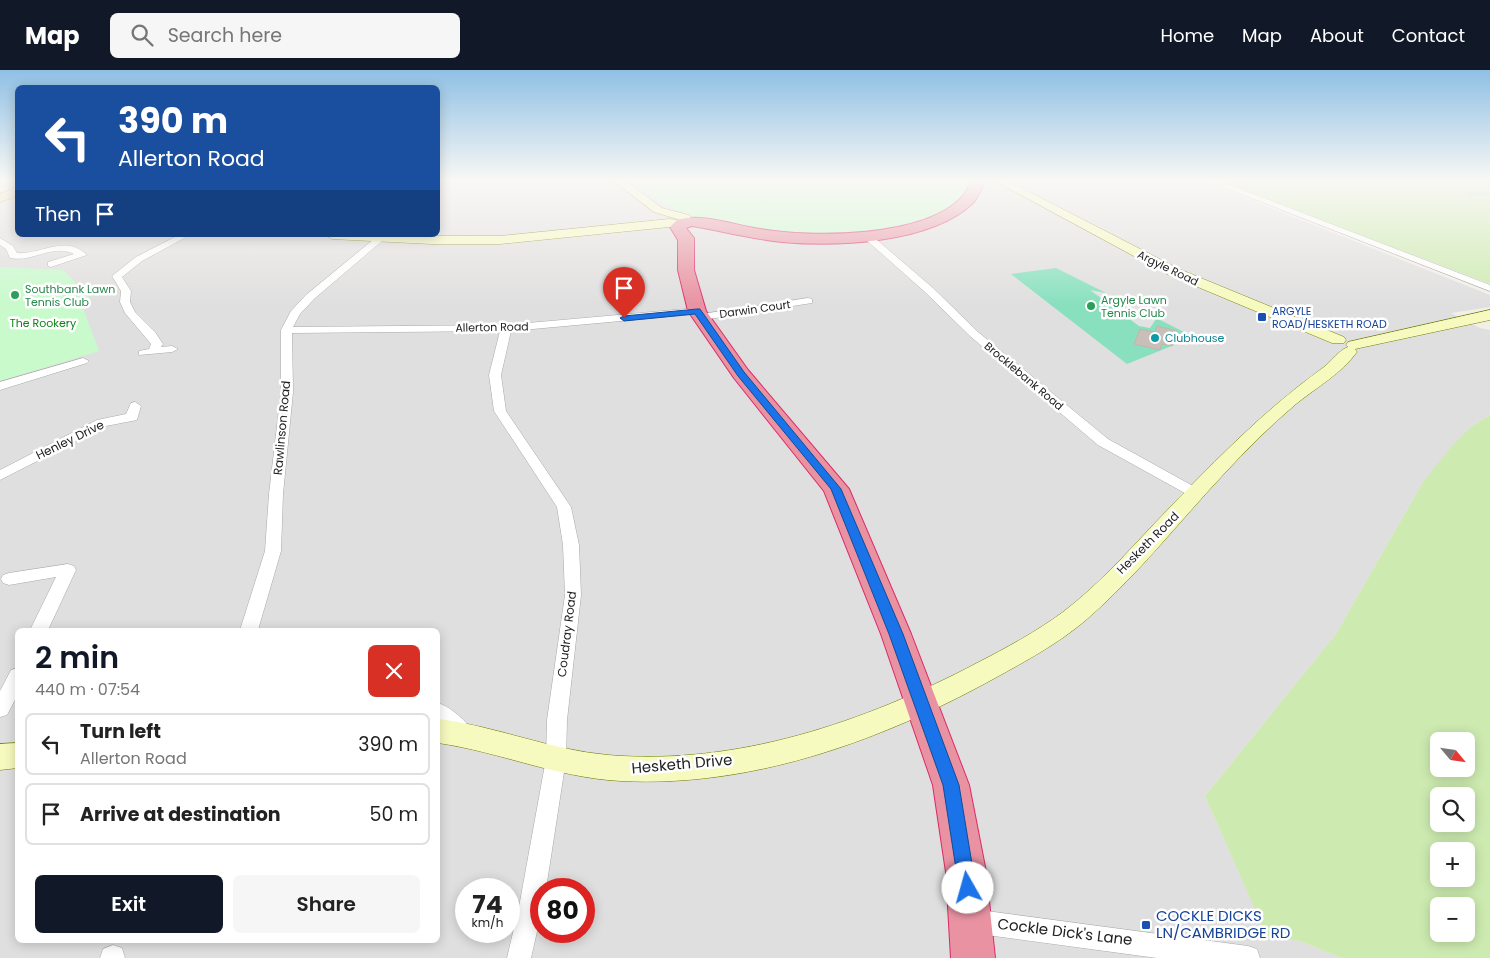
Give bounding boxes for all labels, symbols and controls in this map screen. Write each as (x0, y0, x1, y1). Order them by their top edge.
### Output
search box (110, 13, 460, 58)
text: Map (25, 19, 80, 52)
icon: search (128, 21, 156, 49)
text: Search here (168, 22, 282, 49)
text: Home (1160, 23, 1214, 48)
text: Map (1242, 23, 1282, 48)
text: About (1310, 23, 1364, 48)
text: Contact (1392, 23, 1465, 48)
text: 390 m (118, 96, 228, 145)
icon: left (35, 105, 100, 170)
text: Allerton Road (118, 143, 265, 174)
icon: arrive (91, 200, 119, 228)
text: Then (35, 201, 81, 228)
street label: Argyle Road (1135, 246, 1201, 290)
pin (603, 267, 645, 318)
icon: arrive (610, 274, 638, 302)
place label: Southbank Lawn Tennis Club (25, 281, 115, 310)
marker: Southbank Lawn Tennis Club (9, 289, 21, 301)
place label: Argyle Lawn Tennis Club (1101, 292, 1167, 321)
street label: Darwin Court (718, 296, 792, 322)
marker: Argyle Lawn Tennis Club (1085, 300, 1097, 312)
place label: ARGYLE ROAD/HESKETH ROAD (1272, 303, 1387, 332)
marker: ARGYLE ROAD/HESKETH ROAD (1256, 311, 1268, 323)
park label: The Rookery (10, 315, 77, 331)
street label: Allerton Road (455, 318, 529, 336)
place label: Clubhouse (1165, 330, 1225, 346)
marker: Clubhouse (1149, 332, 1161, 344)
street label: Brocklebank Road (981, 338, 1067, 414)
street label: Rawlinson Road (269, 380, 294, 476)
street label: Henley Drive (33, 416, 107, 463)
street label: Hesketh Road (1113, 508, 1183, 578)
street label: Coudray Road (553, 590, 580, 678)
text: 2 min (35, 636, 119, 679)
button: close (368, 645, 420, 697)
text: 440 m · 07:54 (35, 678, 140, 701)
text: Turn left (80, 718, 161, 745)
icon: left (37, 730, 65, 758)
text: 390 m (358, 731, 418, 758)
north arrow (1430, 732, 1475, 778)
map controls (1430, 732, 1475, 942)
text: Allerton Road (80, 747, 187, 770)
street label: Hesketh Drive (631, 749, 733, 778)
button: search (1430, 787, 1475, 832)
icon: arrive (37, 800, 65, 828)
text: Arrive at destination (80, 801, 281, 828)
text: 50 m (369, 801, 418, 828)
button: + (1430, 842, 1475, 887)
position arrow (941, 861, 993, 913)
button: Exit (35, 875, 223, 933)
button: Share (233, 875, 420, 933)
speed limit sign: 80 (530, 878, 595, 943)
text: 74 (472, 887, 503, 922)
button: − (1430, 897, 1475, 942)
place label: COCKLE DICKS LN/CAMBRIDGE RD (1156, 905, 1290, 943)
street label: Cockle Dick's Lane (996, 913, 1134, 950)
text: km/h (472, 914, 503, 931)
marker: COCKLE DICKS LN/CAMBRIDGE RD (1140, 919, 1152, 931)

